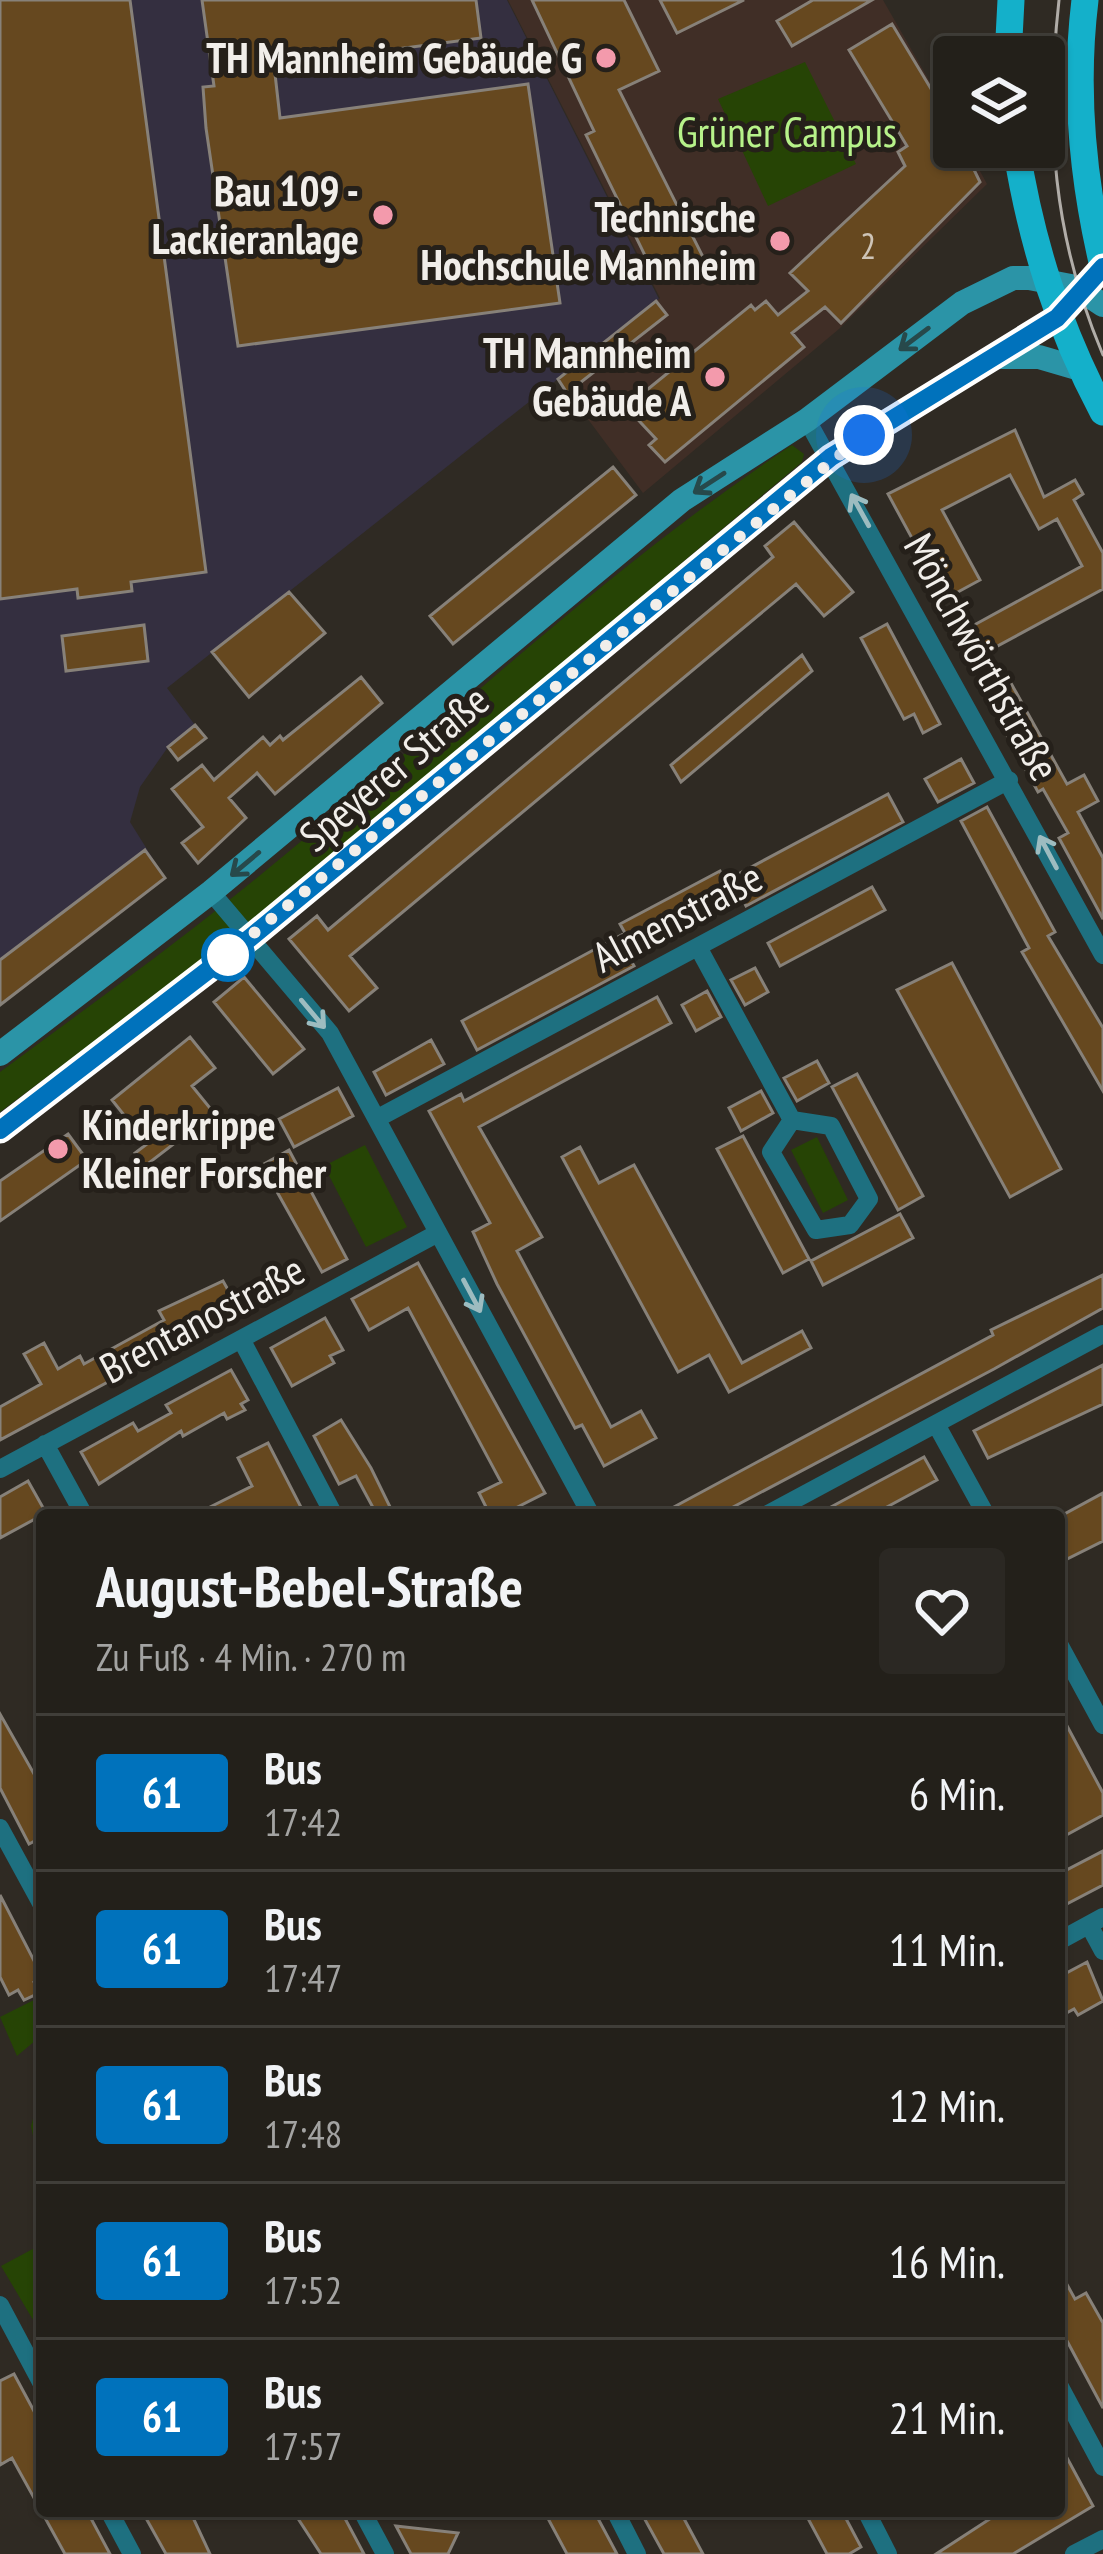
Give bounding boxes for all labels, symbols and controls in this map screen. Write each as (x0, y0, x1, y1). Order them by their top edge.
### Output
place label: TH Mannheim Gebäude G (206, 30, 582, 85)
map controls (933, 36, 1065, 168)
button: layers (933, 36, 1065, 168)
marker: TH Mannheim Gebäude G (593, 45, 619, 71)
park label: Grüner Campus (677, 104, 897, 159)
place label: Bau 109 - Lackieranlage (152, 163, 359, 266)
place label: Technische Hochschule Mannheim (421, 189, 756, 292)
marker: Bau 109 - Lackieranlage (370, 202, 396, 228)
house number: 2 (860, 222, 876, 269)
marker: Technische Hochschule Mannheim (767, 228, 793, 254)
place label: TH Mannheim Gebäude A (483, 325, 692, 428)
one-way arrow (898, 326, 931, 352)
marker: TH Mannheim Gebäude A (702, 364, 728, 390)
your location (834, 405, 894, 465)
one-way arrow (692, 471, 726, 495)
one-way arrow (848, 493, 871, 528)
street label: Mönchwörthstraße (892, 524, 1073, 790)
street label: Speyerer Straße (288, 672, 500, 863)
one-way arrow (1036, 835, 1059, 870)
one-way arrow (230, 849, 261, 877)
street label: Almenstraße (582, 849, 771, 984)
unlabelled marker (203, 930, 253, 980)
one-way arrow (299, 998, 327, 1029)
place label: Kinderkrippe Kleiner Forscher (82, 1097, 327, 1200)
marker: Kinderkrippe Kleiner Forscher (45, 1136, 71, 1162)
street label: Brentanostraße (90, 1242, 314, 1395)
one-way arrow (461, 1278, 484, 1313)
button: heart (879, 1548, 1005, 1674)
text: August-Bebel-Straße (96, 1549, 523, 1623)
text: Zu Fuß · 4 Min. · 270 m (96, 1631, 406, 1682)
text: Bus (264, 1738, 322, 1796)
text: 6 Min. (909, 1764, 1005, 1822)
text: 61 (142, 1765, 182, 1820)
text: 17:42 (264, 1796, 342, 1847)
text: Bus (264, 1894, 322, 1952)
text: 11 Min. (889, 1920, 1005, 1978)
text: 61 (142, 1921, 182, 1976)
text: 17:47 (264, 1952, 342, 2003)
text: Bus (264, 2050, 322, 2108)
text: 12 Min. (889, 2076, 1005, 2134)
text: 61 (142, 2077, 182, 2132)
text: 17:48 (264, 2108, 342, 2159)
text: Bus (264, 2206, 322, 2264)
text: 16 Min. (889, 2232, 1005, 2290)
text: 61 (142, 2233, 182, 2288)
text: 17:52 (264, 2264, 342, 2315)
text: Bus (264, 2362, 322, 2420)
text: 21 Min. (889, 2388, 1005, 2446)
text: 61 (142, 2389, 182, 2444)
text: 17:57 (264, 2420, 342, 2471)

